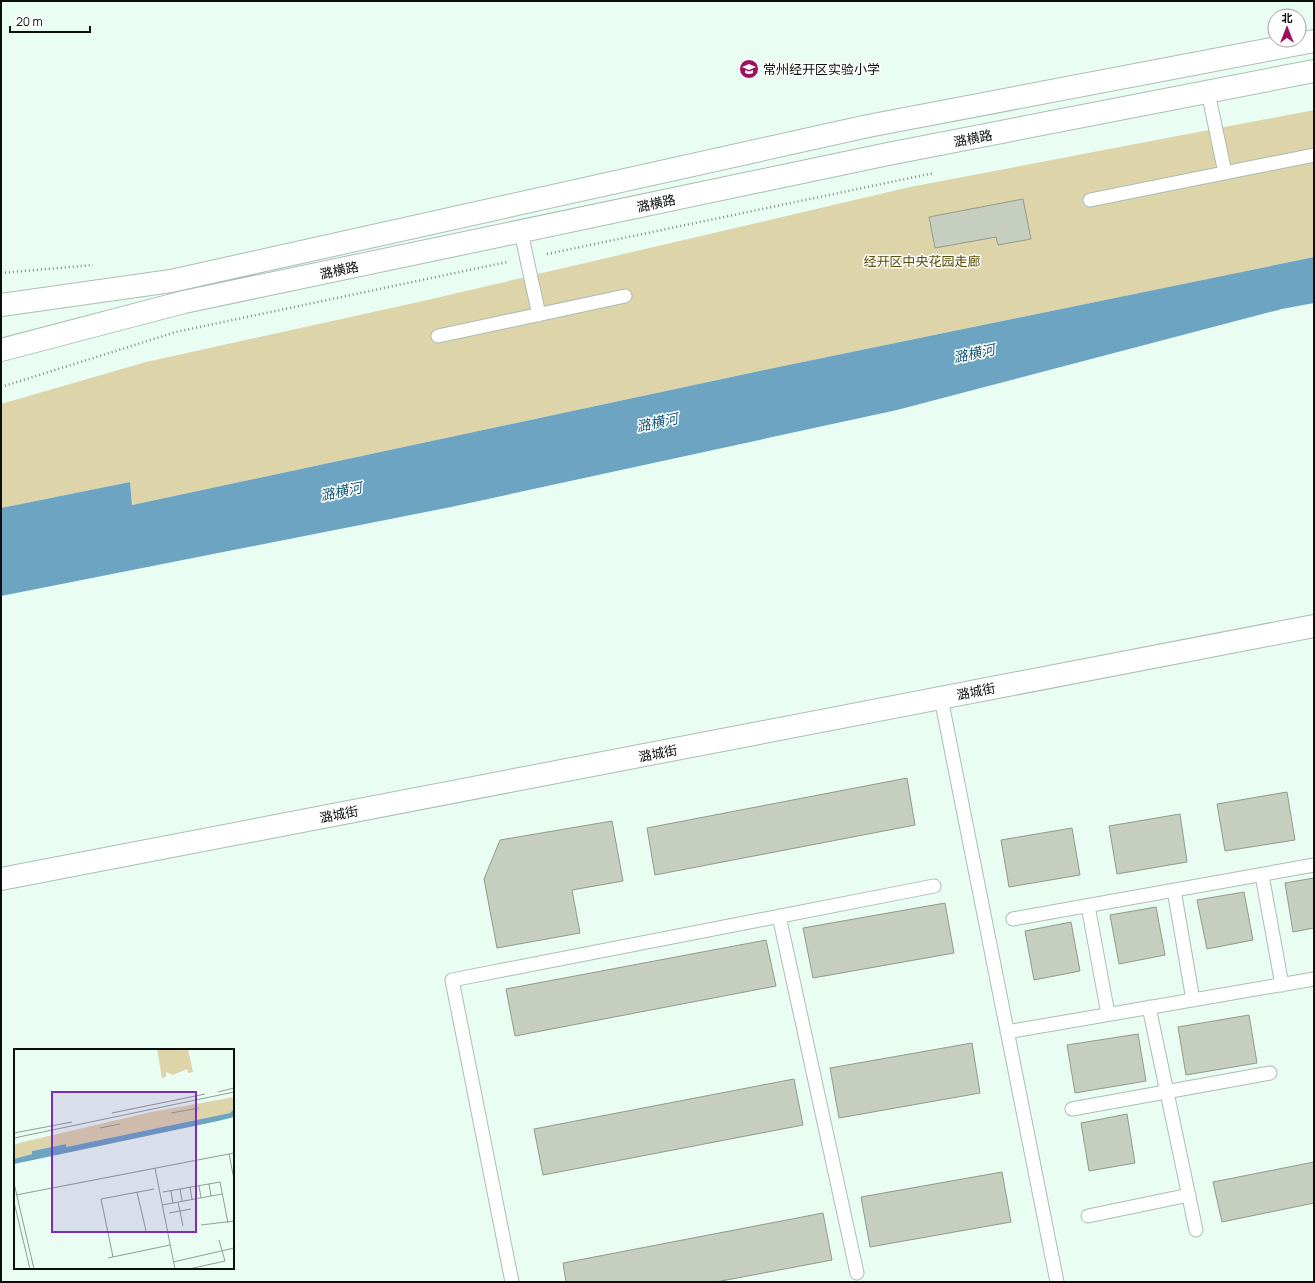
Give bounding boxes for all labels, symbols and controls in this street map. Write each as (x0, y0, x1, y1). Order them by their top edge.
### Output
scale bar (10, 8, 90, 34)
north arrow (1267, 8, 1307, 48)
text: 北 (1282, 10, 1293, 25)
text: 20 m (16, 13, 43, 30)
school or university icon: 常州经开区实验小学 (738, 58, 760, 80)
place label: 常州经开区实验小学 (763, 60, 880, 78)
street label: 潞横路 (952, 125, 994, 151)
street label: 潞横路 (635, 190, 677, 216)
park label: 经开区中央花园走廊 (863, 252, 981, 270)
street label: 潞横路 (318, 257, 360, 283)
water label: 潞横河 (951, 339, 999, 367)
water label: 潞横河 (634, 408, 682, 436)
water label: 潞横河 (318, 477, 366, 505)
street label: 潞城街 (955, 678, 997, 704)
street label: 潞城街 (637, 740, 679, 766)
street label: 潞城街 (318, 801, 360, 827)
inset map (14, 1049, 234, 1269)

